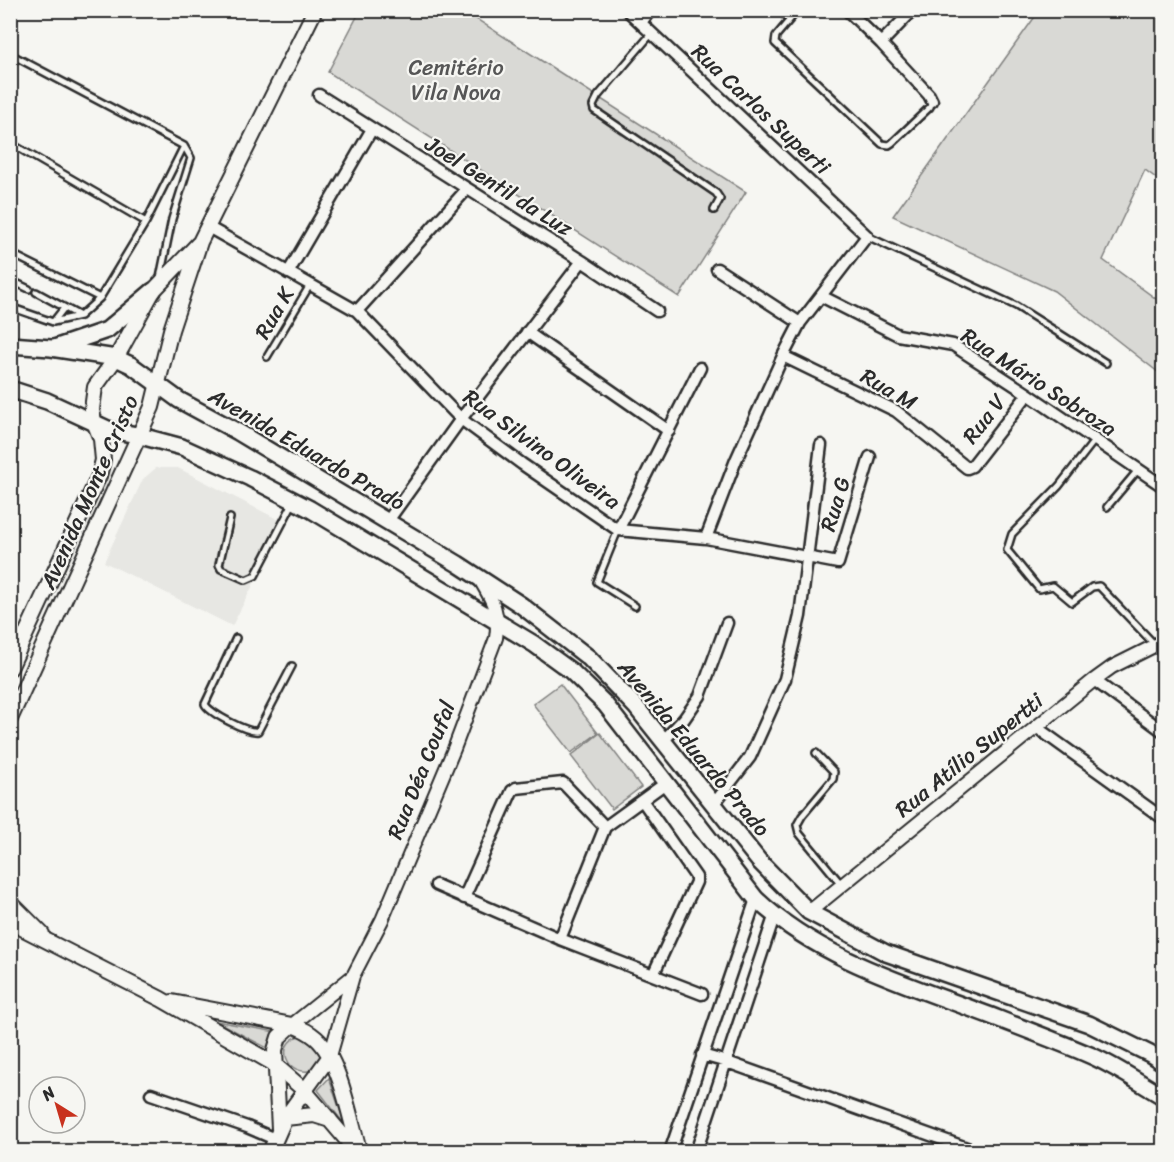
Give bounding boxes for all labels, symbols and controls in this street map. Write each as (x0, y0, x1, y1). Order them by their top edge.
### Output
street label: Rua Carlos Superti (682, 33, 841, 185)
park label: Cemitério Vila Nova (408, 48, 504, 112)
street label: Joel Gentil da Luz (416, 124, 581, 248)
street label: Rua K (243, 279, 305, 347)
street label: Rua Mário Sobroza (953, 317, 1125, 447)
street label: Rua M (853, 357, 925, 421)
street label: Avenida Eduardo Prado (200, 376, 413, 521)
street label: Rua Silvino Oliveira (455, 378, 629, 520)
street label: Rua V (952, 385, 1017, 453)
street label: Avenida Monte Cristo (28, 388, 149, 597)
street label: Rua G (808, 472, 862, 536)
street label: Avenida Eduardo Prado (607, 650, 780, 846)
street label: Rua Atílio Supertti (886, 682, 1053, 828)
street label: Rua Déa Coufal (376, 694, 467, 845)
north arrow (27, 1075, 87, 1135)
text: N (34, 1078, 62, 1109)

